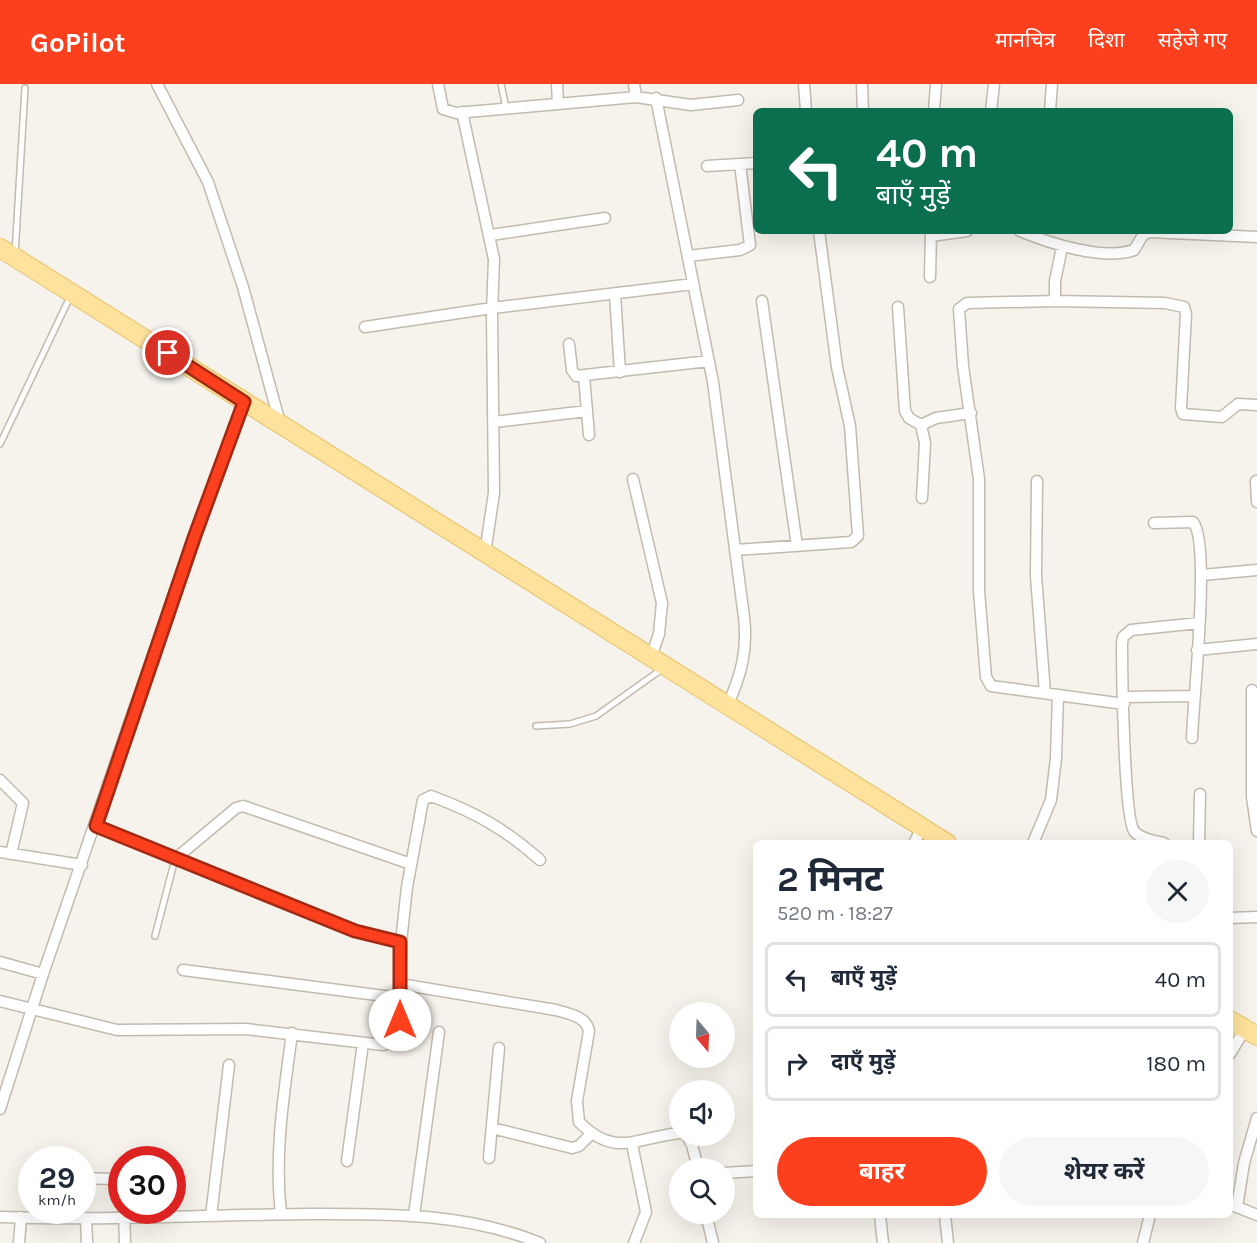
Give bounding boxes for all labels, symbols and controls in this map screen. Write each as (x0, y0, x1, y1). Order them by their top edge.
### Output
text: GoPilot (30, 26, 126, 59)
text: मानचित्र (995, 28, 1055, 52)
text: दिशा (1088, 28, 1125, 52)
text: सहेजे गए (1158, 28, 1227, 52)
text: 40 m (876, 128, 978, 178)
icon: left (777, 132, 855, 210)
text: बाएँ मुड़ें (876, 179, 950, 211)
pin (142, 327, 193, 378)
icon: arrive (151, 336, 184, 369)
text: 2 मिनट (777, 858, 883, 900)
button: close (1146, 860, 1209, 923)
text: 520 m · 18:27 (777, 902, 893, 925)
icon: left (780, 963, 813, 996)
text: बाएँ मुड़ें (831, 965, 897, 991)
text: 40 m (1155, 967, 1206, 993)
position arrow (368, 988, 432, 1052)
north arrow (669, 1002, 735, 1068)
map controls (669, 1002, 735, 1224)
icon: right (780, 1047, 813, 1080)
text: दाएँ मुड़ें (831, 1049, 896, 1075)
text: 180 m (1146, 1051, 1206, 1077)
button: sound (669, 1080, 735, 1146)
button: बाहर (777, 1137, 987, 1206)
button: शेयर करें (999, 1137, 1209, 1206)
speed limit sign: 30 (108, 1146, 186, 1224)
button: search (669, 1158, 735, 1224)
text: 29 (39, 1160, 75, 1196)
text: km/h (38, 1191, 76, 1209)

